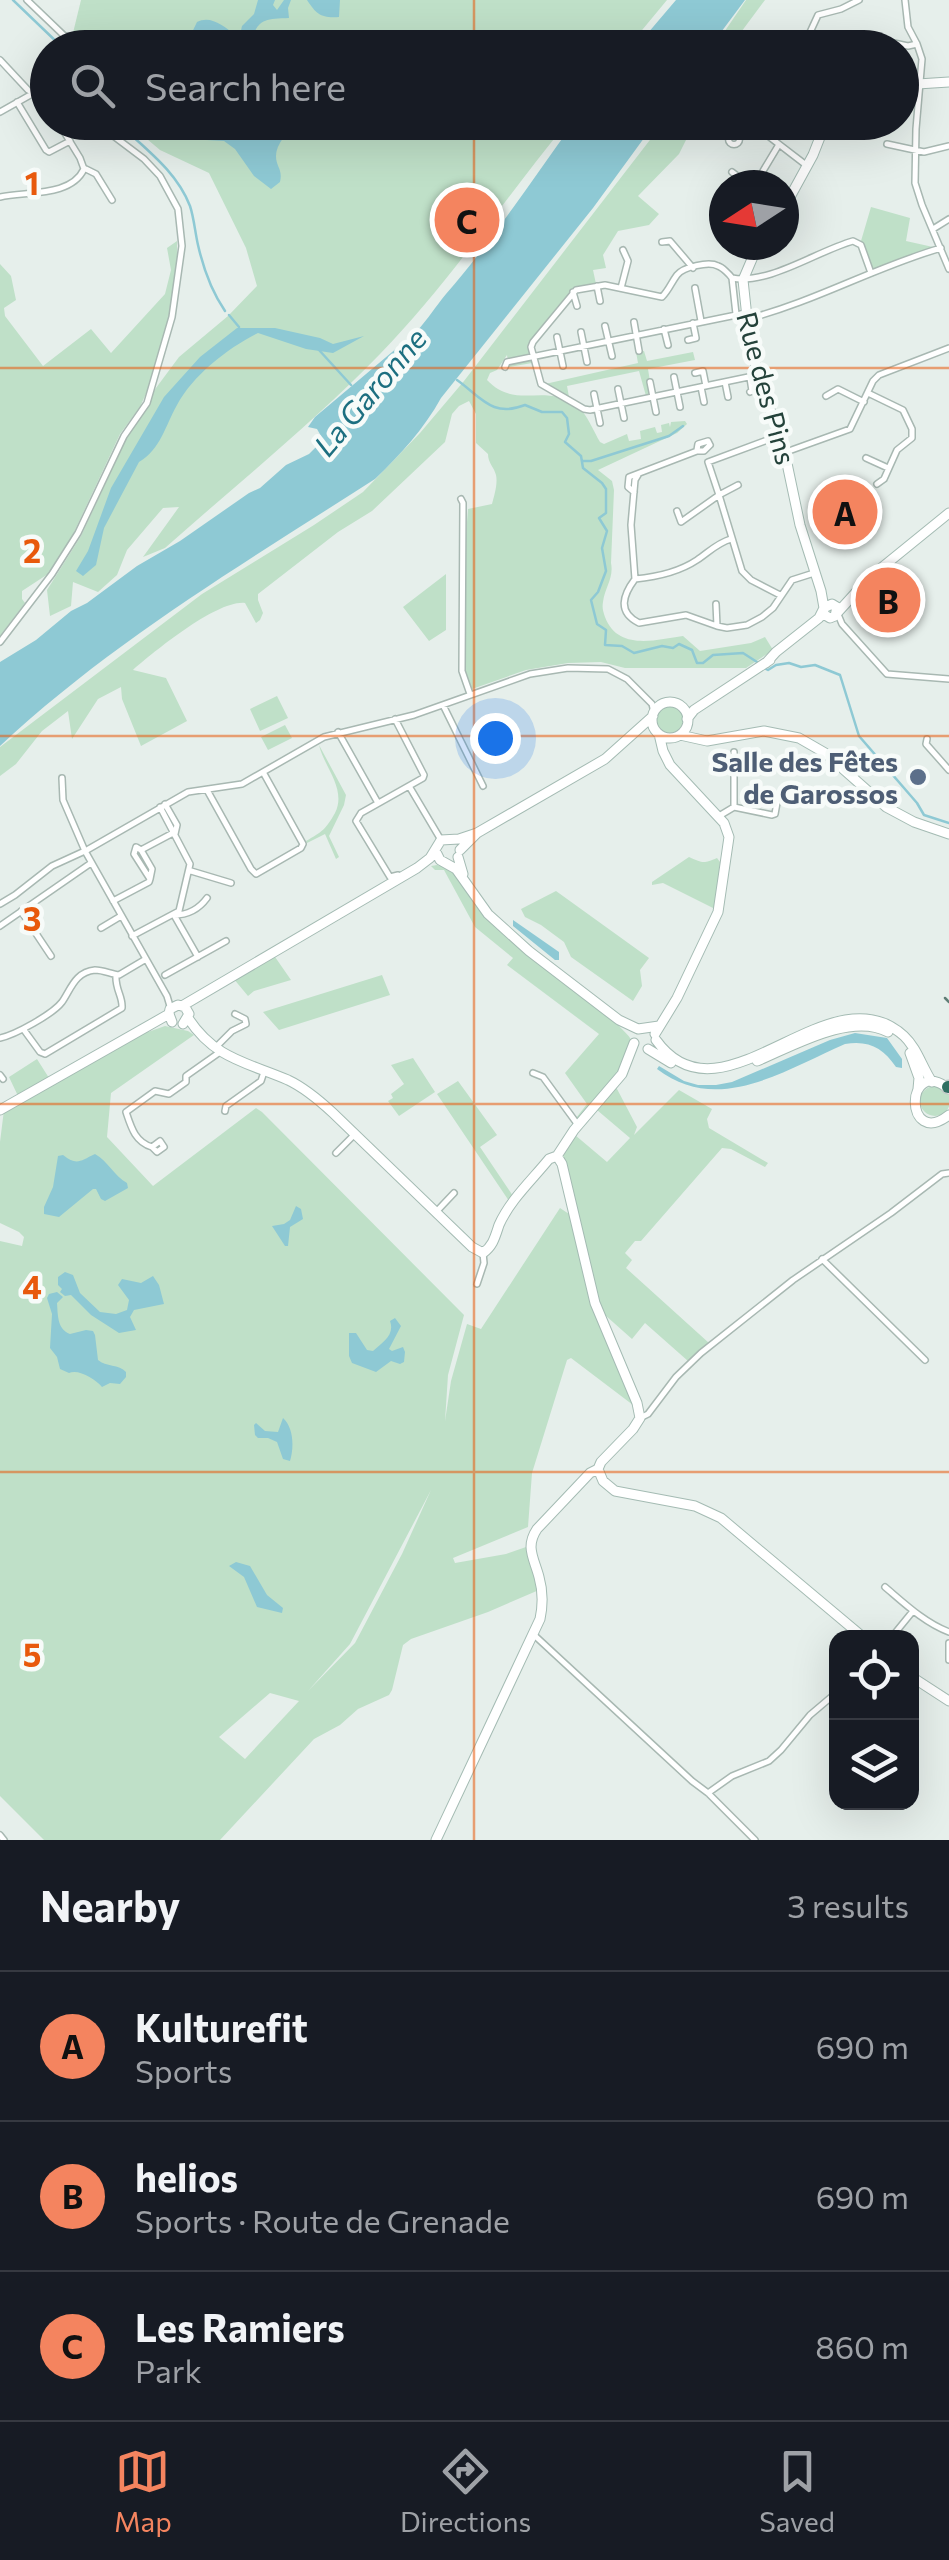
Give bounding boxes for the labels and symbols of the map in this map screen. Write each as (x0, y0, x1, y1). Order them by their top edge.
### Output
text: 1 (25, 162, 39, 202)
north arrow (709, 170, 799, 260)
pin: C (434, 182, 500, 258)
street label: Rue des Pins (730, 308, 804, 468)
water label: La Garonne (305, 319, 433, 463)
pin: A (812, 474, 878, 550)
text: 2 (23, 530, 41, 570)
pin: B (856, 562, 920, 638)
your location (470, 713, 521, 764)
place label: Salle des Fêtes de Garossos (712, 744, 898, 810)
marker: Salle des Fêtes de Garossos (907, 766, 929, 788)
text: 3 (23, 898, 41, 938)
text: 4 (22, 1266, 42, 1306)
text: 5 (23, 1634, 41, 1674)

